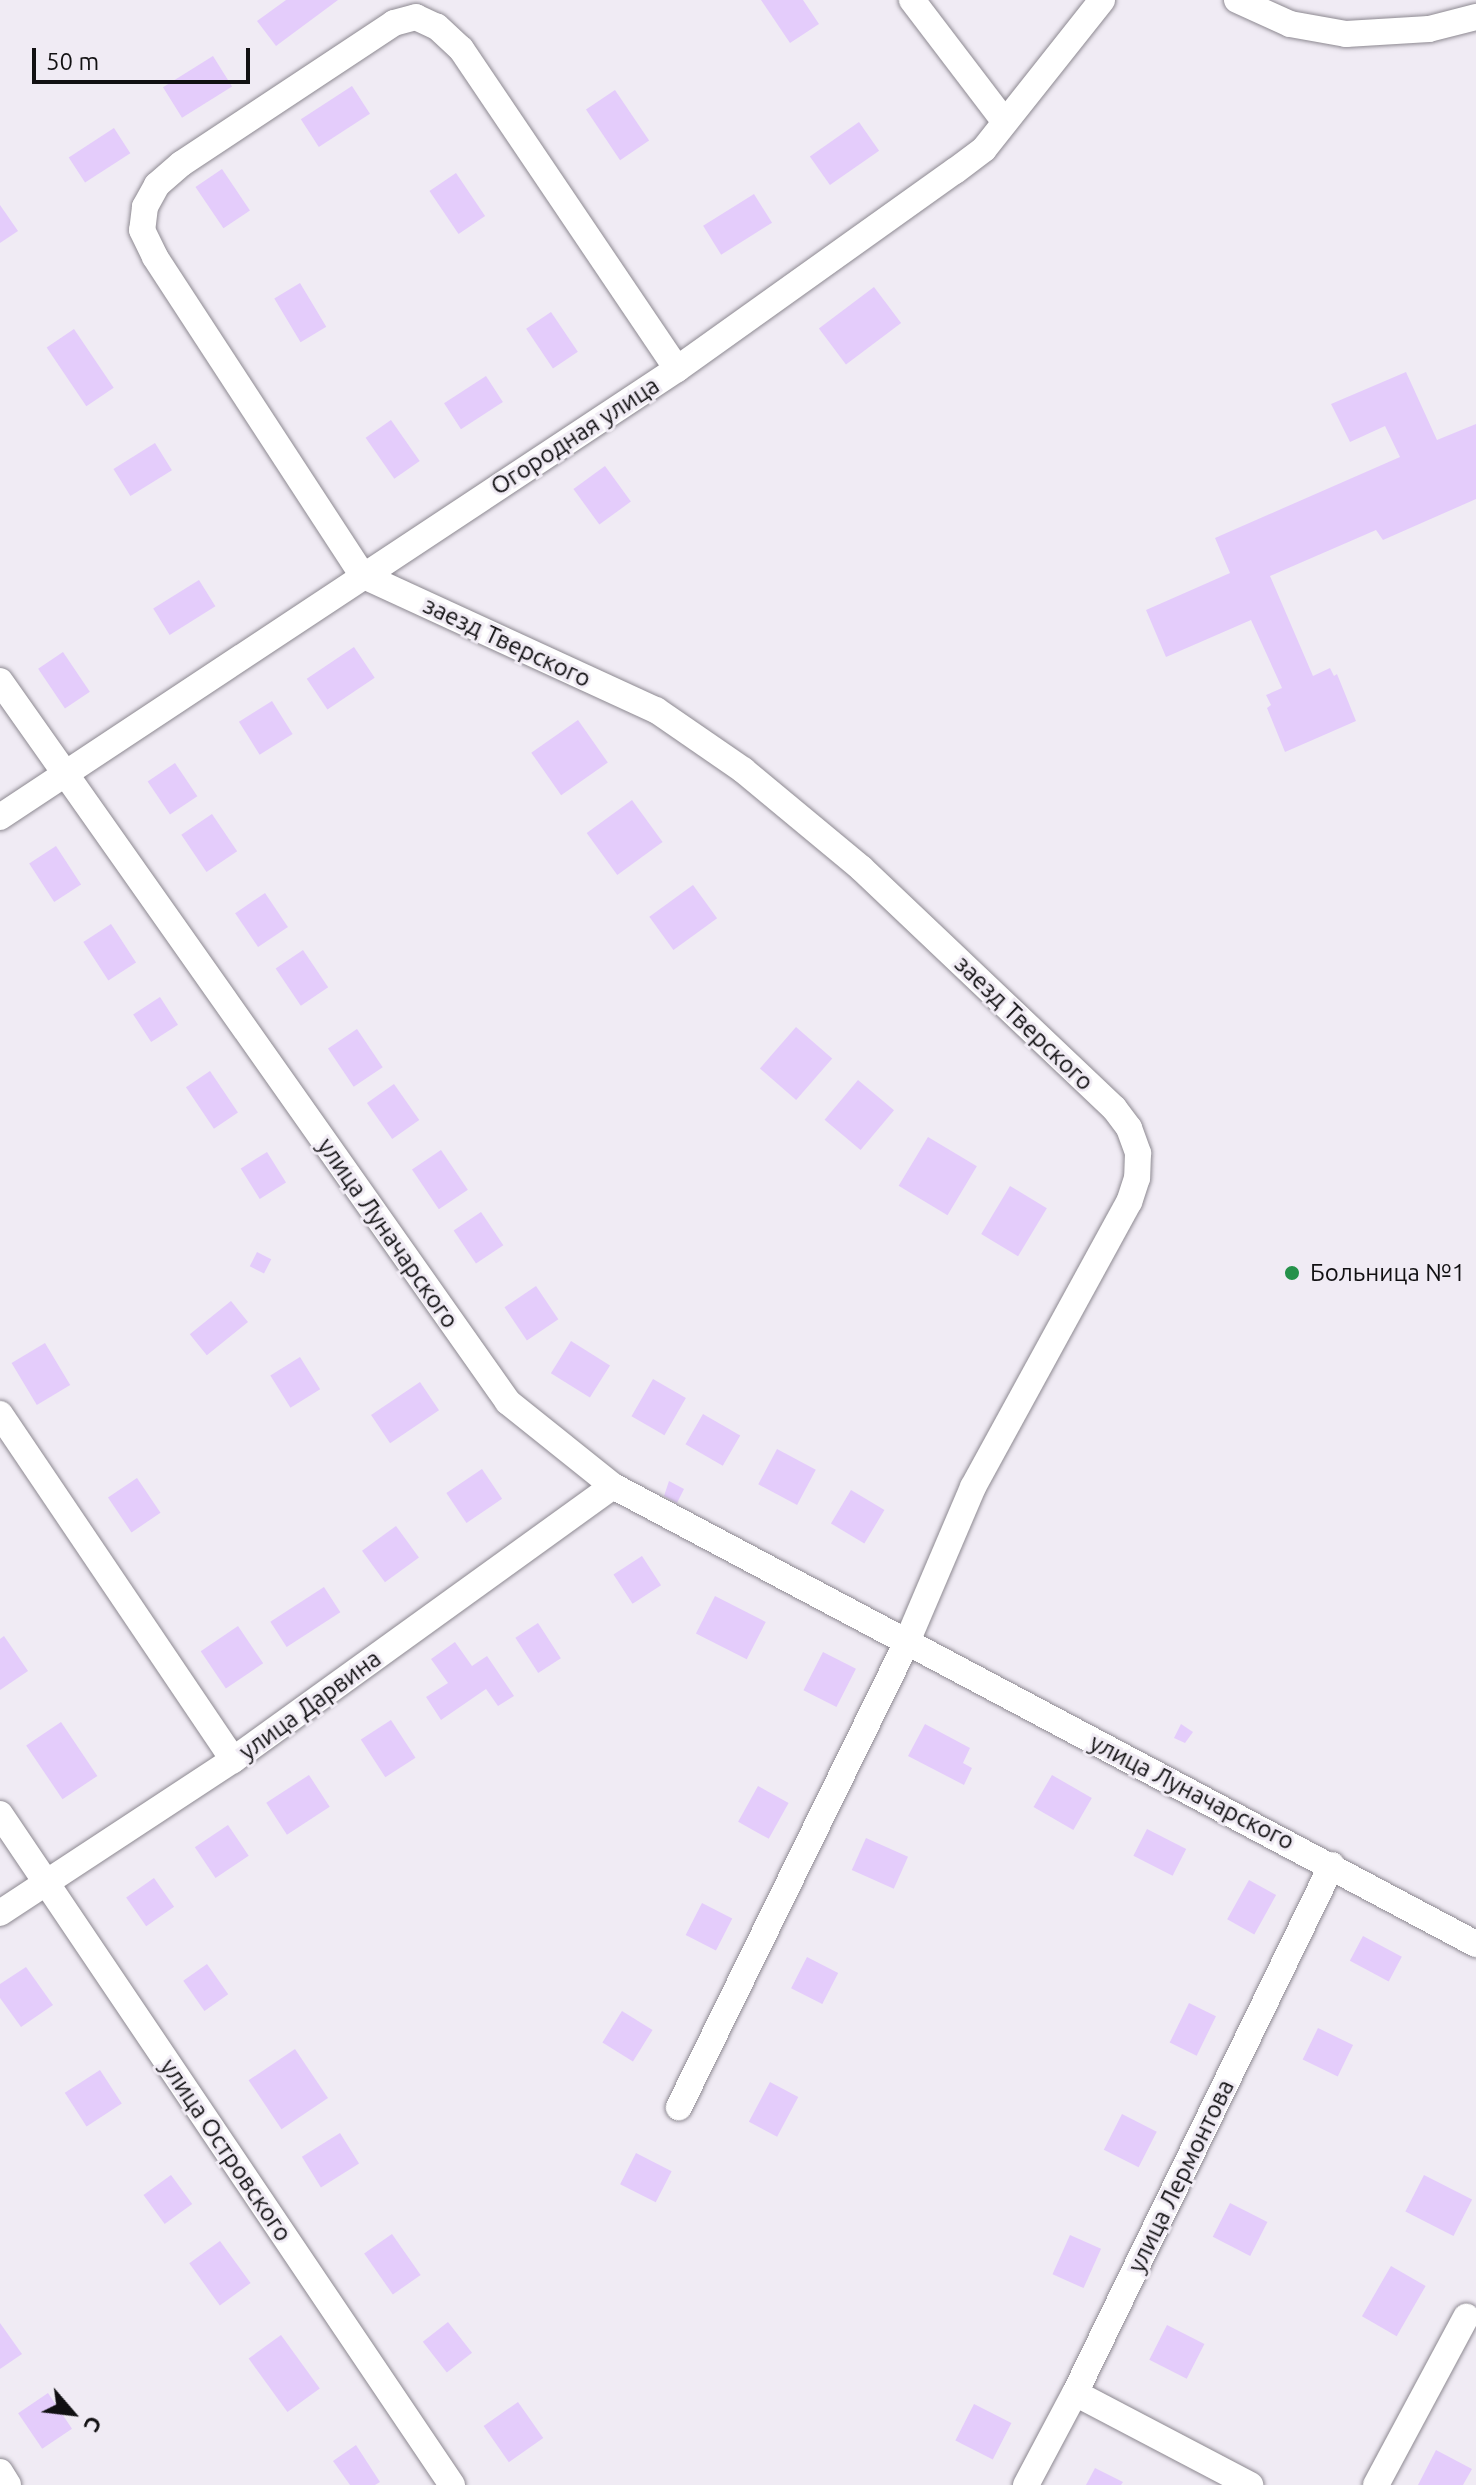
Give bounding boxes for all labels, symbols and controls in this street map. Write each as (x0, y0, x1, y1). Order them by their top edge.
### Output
scale bar (36, 32, 254, 82)
text: 50 m (46, 48, 99, 75)
street label: Огородная улица (485, 371, 665, 501)
street label: заезд Тверского (419, 591, 595, 693)
street label: заезд Тверского (949, 950, 1099, 1096)
street label: улица Луначарского (312, 1132, 464, 1334)
place label: Больница №1 (1310, 1259, 1465, 1287)
marker: Больница №1 (1281, 1262, 1303, 1284)
street label: улица Дарвина (234, 1644, 386, 1766)
street label: улица Луначарского (1085, 1728, 1299, 1856)
street label: улица Островского (154, 2053, 298, 2247)
street label: улица Лермонтова (1122, 2075, 1240, 2277)
north arrow (32, 2373, 112, 2453)
text: С (79, 2412, 108, 2437)

